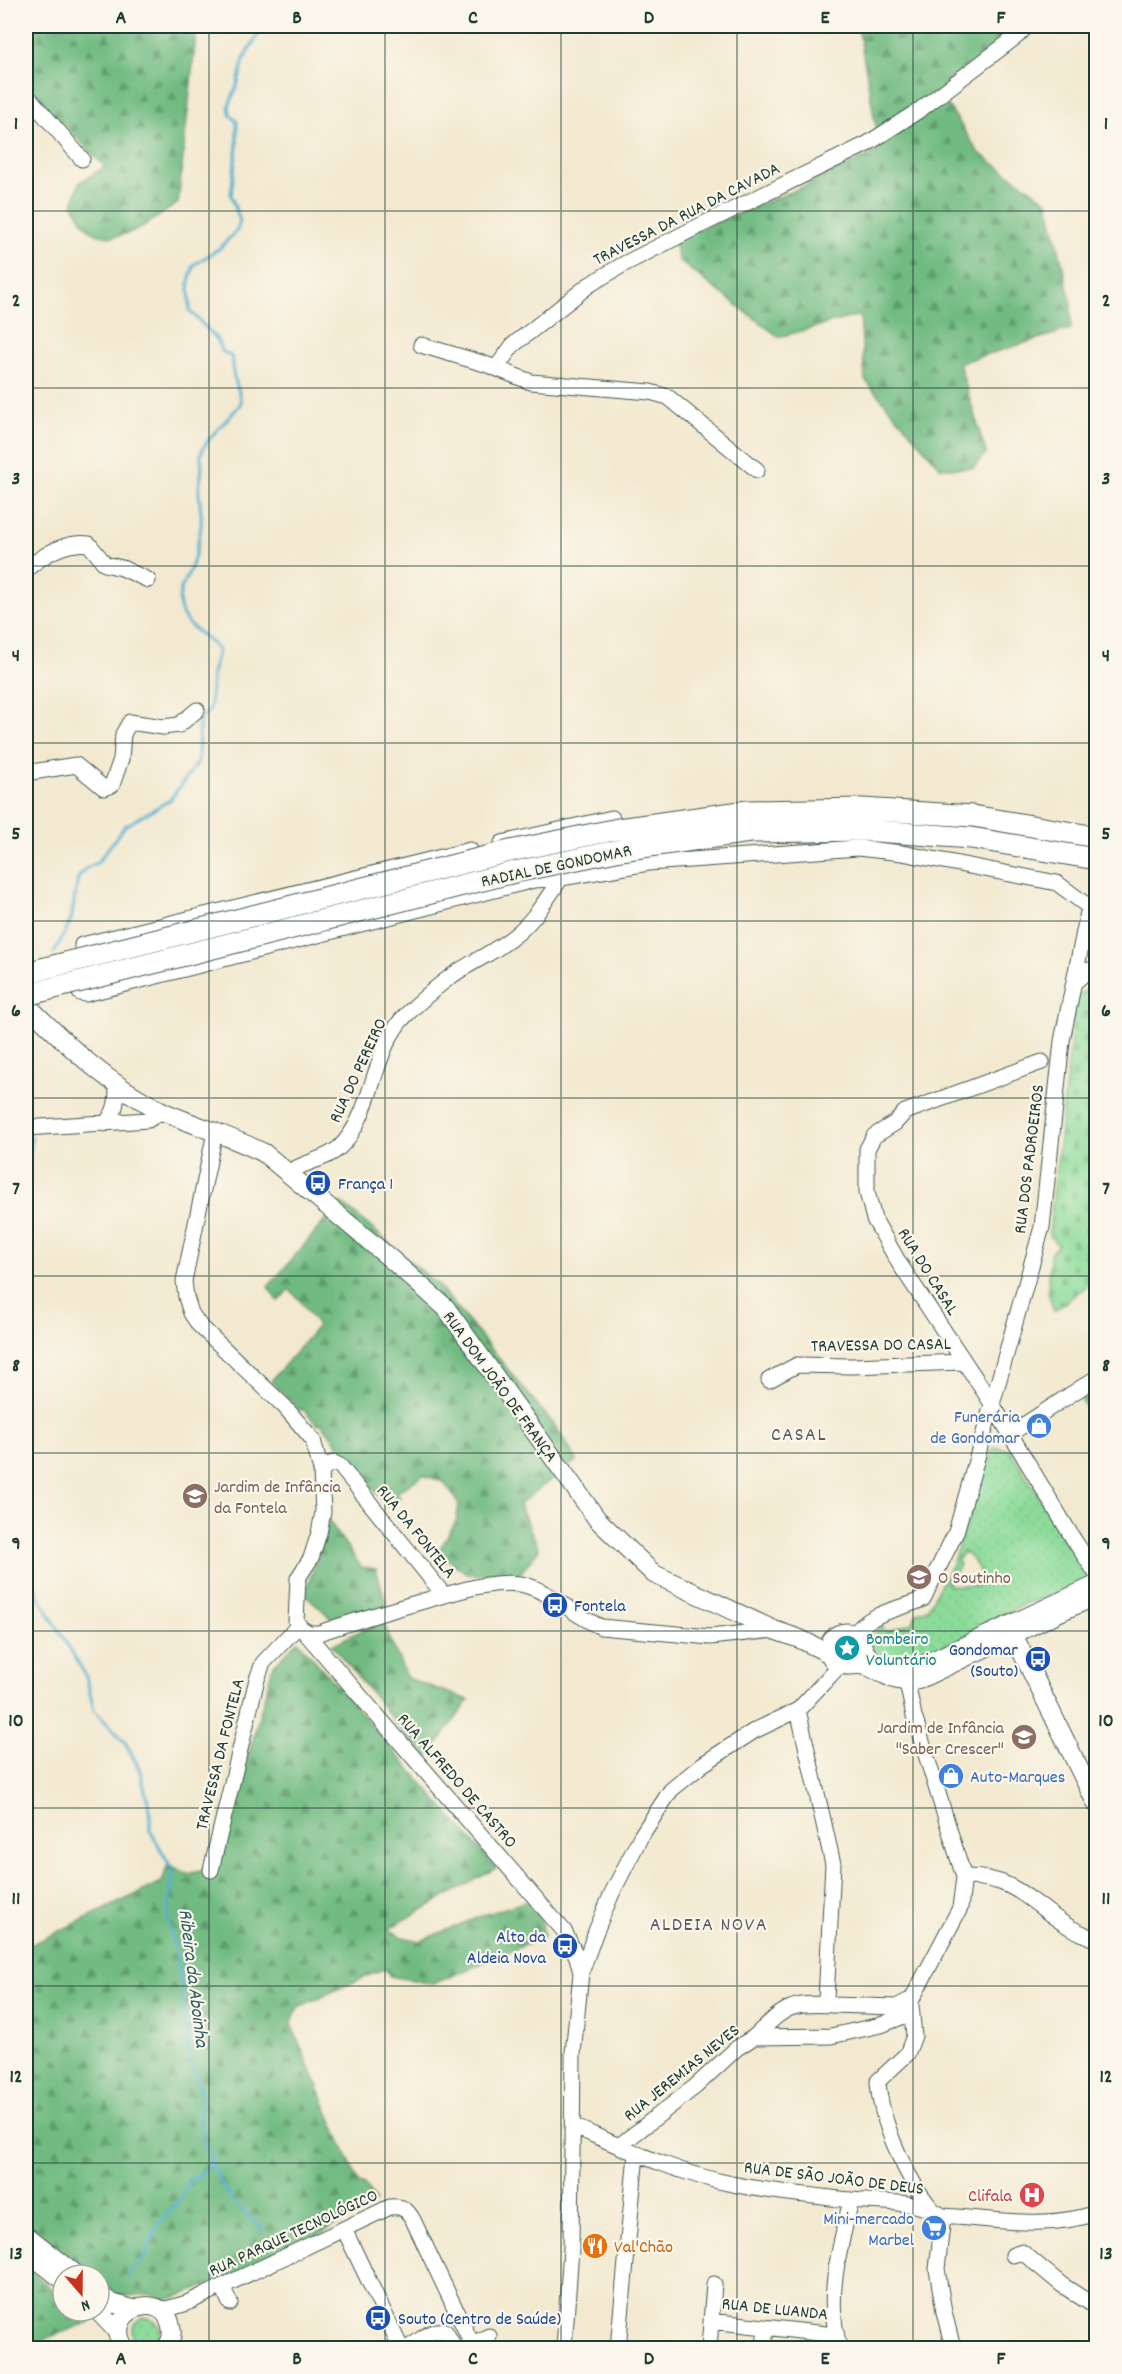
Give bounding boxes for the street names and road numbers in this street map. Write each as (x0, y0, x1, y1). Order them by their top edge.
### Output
street label: TRAVESSA DA RUA DA CAVADA (589, 157, 785, 273)
street label: RADIAL DE GONDOMAR (479, 839, 634, 896)
street label: RUA DO PEREIRO (324, 1015, 394, 1128)
street label: RUA DOS PADROEIROS (1009, 1083, 1052, 1235)
street label: RUA DO CASAL (890, 1224, 964, 1321)
street label: RUA DOM JOÃO DE FRANÇA (435, 1307, 563, 1468)
street label: TRAVESSA DO CASAL (811, 1333, 952, 1360)
street label: RUA DA FONTELA (369, 1480, 461, 1585)
street label: TRAVESSA DA FONTELA (190, 1676, 252, 1833)
street label: RUA ALFREDO DE CASTRO (390, 1709, 522, 1855)
street label: RUA JEREMIAS NEVES (619, 2019, 746, 2129)
street label: RUA DE SÃO JOÃO DE DEUS (742, 2156, 925, 2203)
street label: RUA PARQUE TECNOLÓGICO (205, 2184, 383, 2285)
street label: RUA DE LUANDA (720, 2292, 829, 2329)

